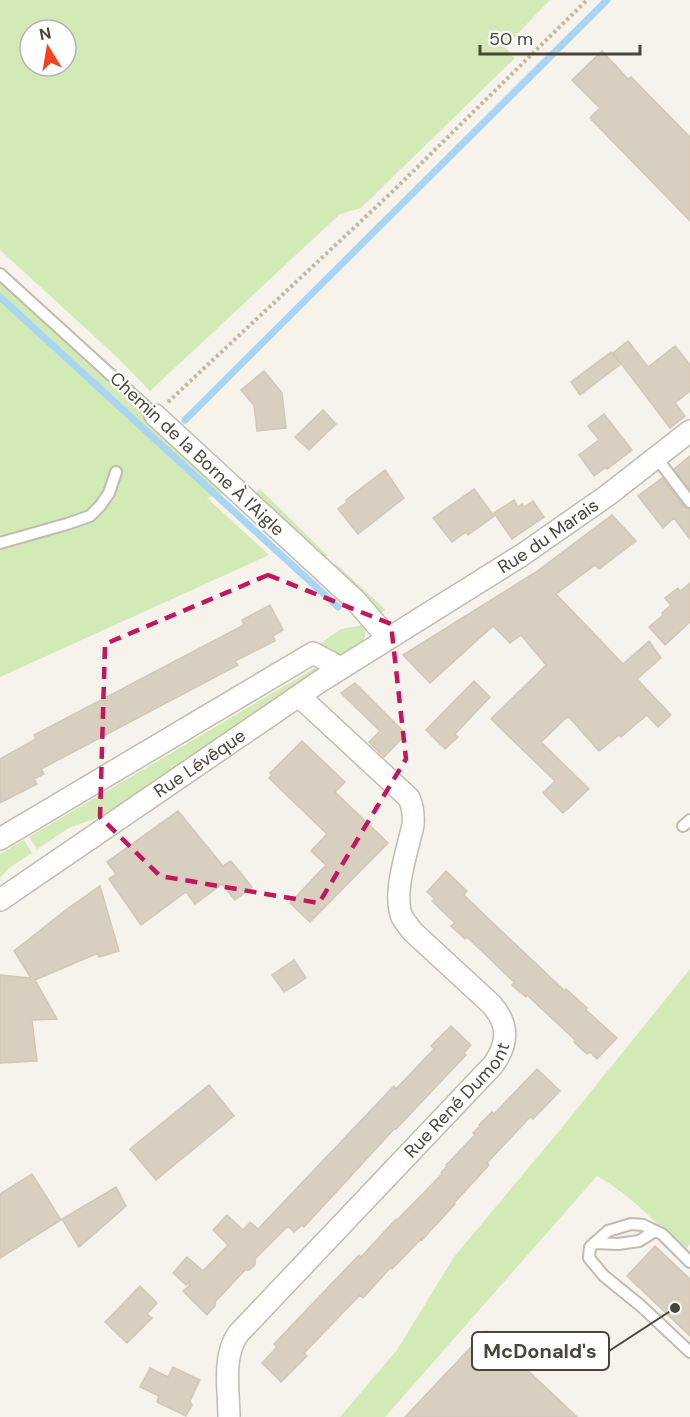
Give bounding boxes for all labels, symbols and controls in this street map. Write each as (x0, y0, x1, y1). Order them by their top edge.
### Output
north arrow (18, 18, 78, 78)
scale bar (480, 18, 640, 56)
text: N (38, 22, 53, 45)
text: 50 m (489, 27, 533, 51)
street label: Chemin de la Borne À l'Aigle (105, 367, 289, 541)
street label: Rue du Marais (493, 493, 603, 579)
street label: Rue Lévêque (149, 724, 250, 803)
street label: Rue René Dumont (399, 1039, 515, 1163)
callout: McDonald's (472, 1332, 609, 1370)
text: McDonald's (483, 1338, 597, 1364)

